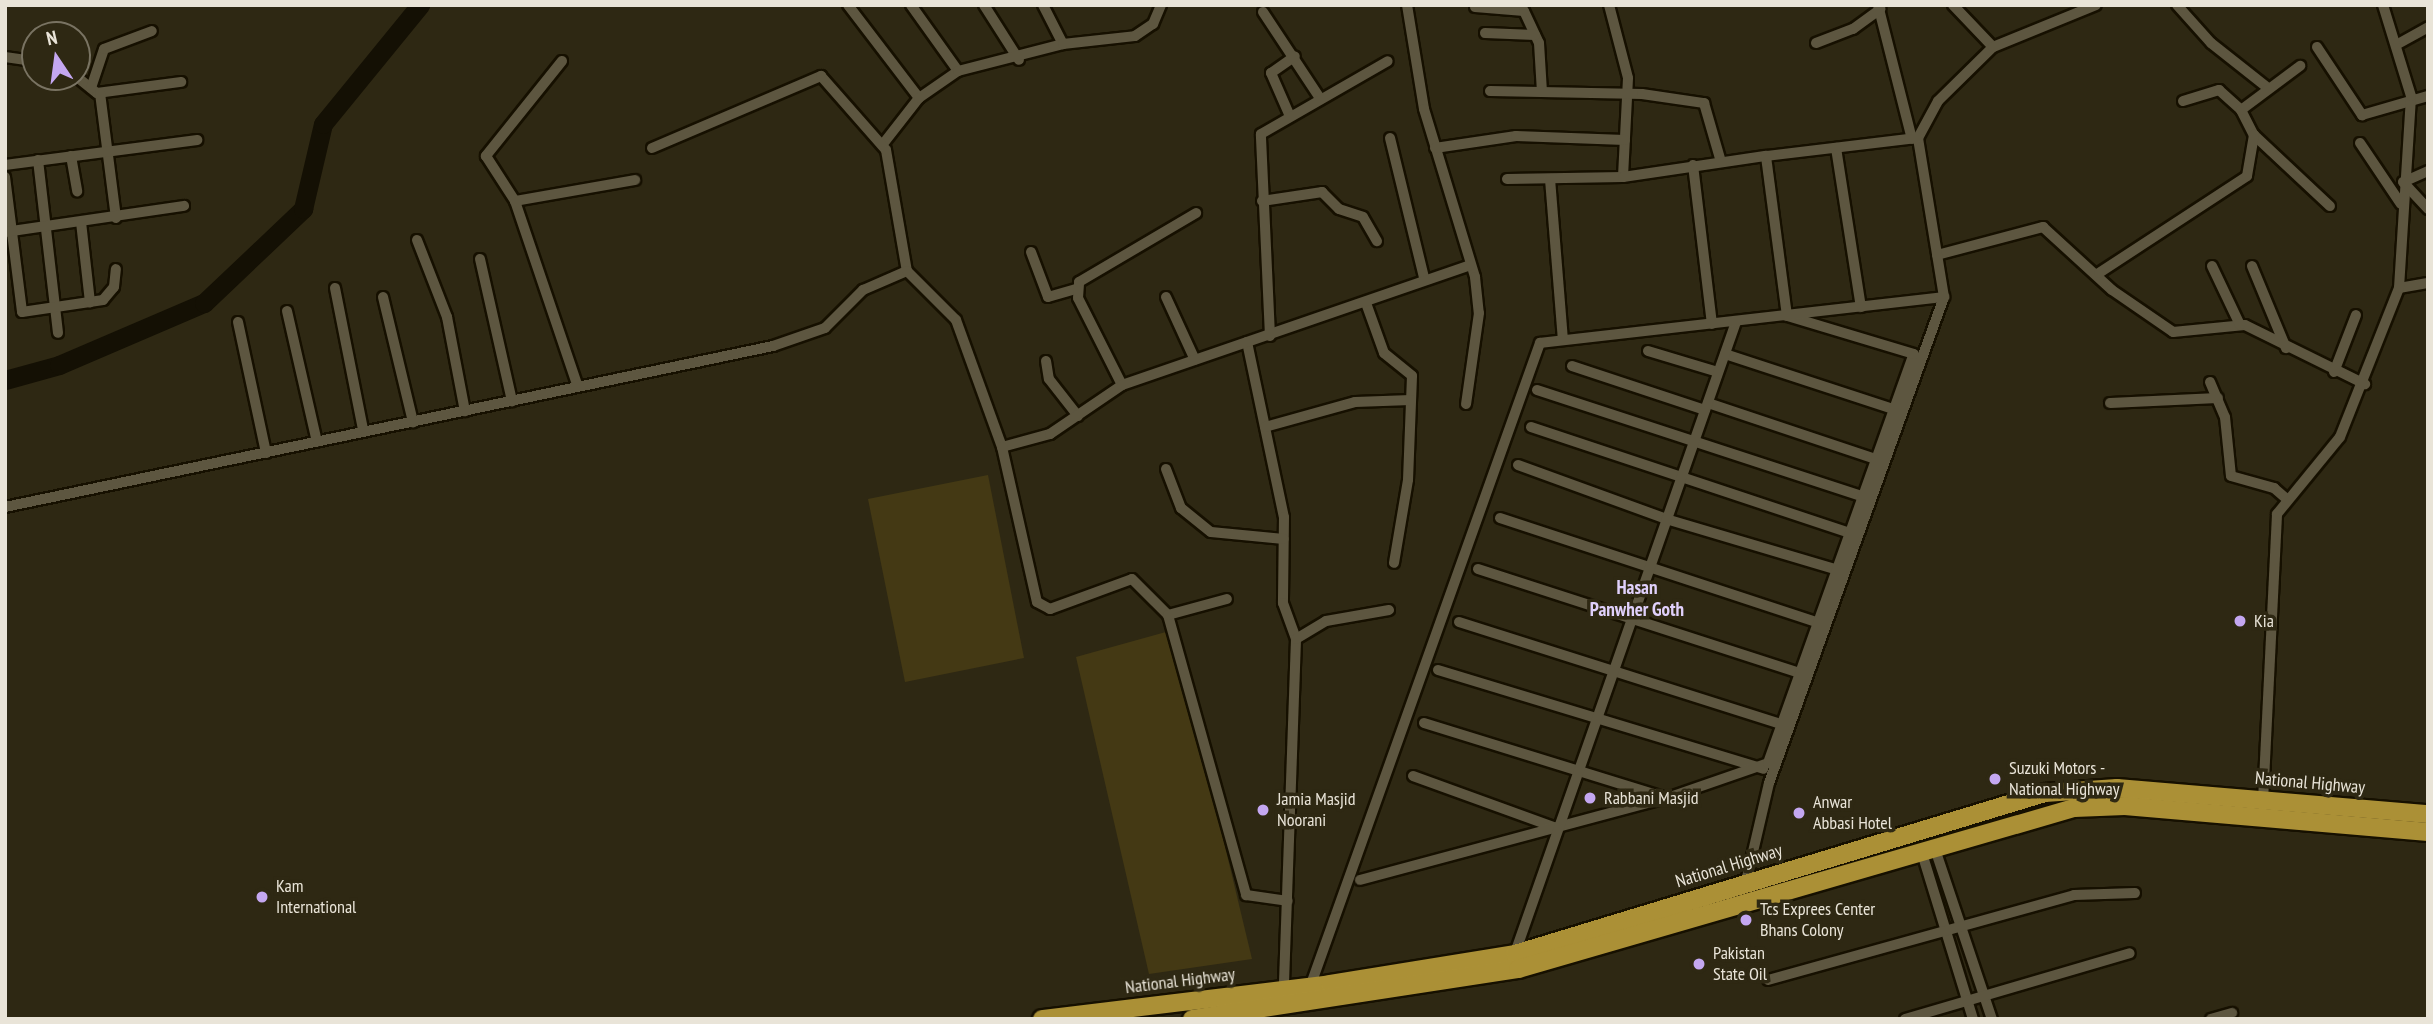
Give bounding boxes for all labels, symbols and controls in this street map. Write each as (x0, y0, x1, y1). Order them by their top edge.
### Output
north arrow (21, 21, 91, 91)
text: N (44, 25, 59, 50)
district label: Hasan Panwher Goth (1590, 577, 1684, 621)
place label: Kia (2254, 610, 2274, 632)
marker: Kia (2232, 613, 2248, 629)
place label: Suzuki Motors - National Highway (2009, 758, 2119, 800)
street label: National Highway (2254, 767, 2366, 799)
marker: Suzuki Motors - National Highway (1987, 771, 2003, 787)
place label: Rabbani Masjid (1604, 787, 1699, 809)
place label: Jamia Masjid Noorani (1277, 789, 1355, 832)
marker: Rabbani Masjid (1582, 790, 1598, 806)
place label: Anwar Abbasi Hotel (1813, 792, 1892, 834)
marker: Jamia Masjid Noorani (1255, 802, 1271, 818)
marker: Anwar Abbasi Hotel (1791, 805, 1807, 821)
street label: National Highway (1673, 840, 1785, 892)
place label: Kam International (276, 876, 356, 918)
marker: Kam International (254, 889, 270, 905)
place label: Tcs Exprees Center Bhans Colony (1760, 899, 1875, 942)
marker: Tcs Exprees Center Bhans Colony (1738, 912, 1754, 928)
place label: Pakistan State Oil (1713, 943, 1767, 986)
marker: Pakistan State Oil (1691, 956, 1707, 972)
street label: National Highway (1124, 964, 1236, 998)

